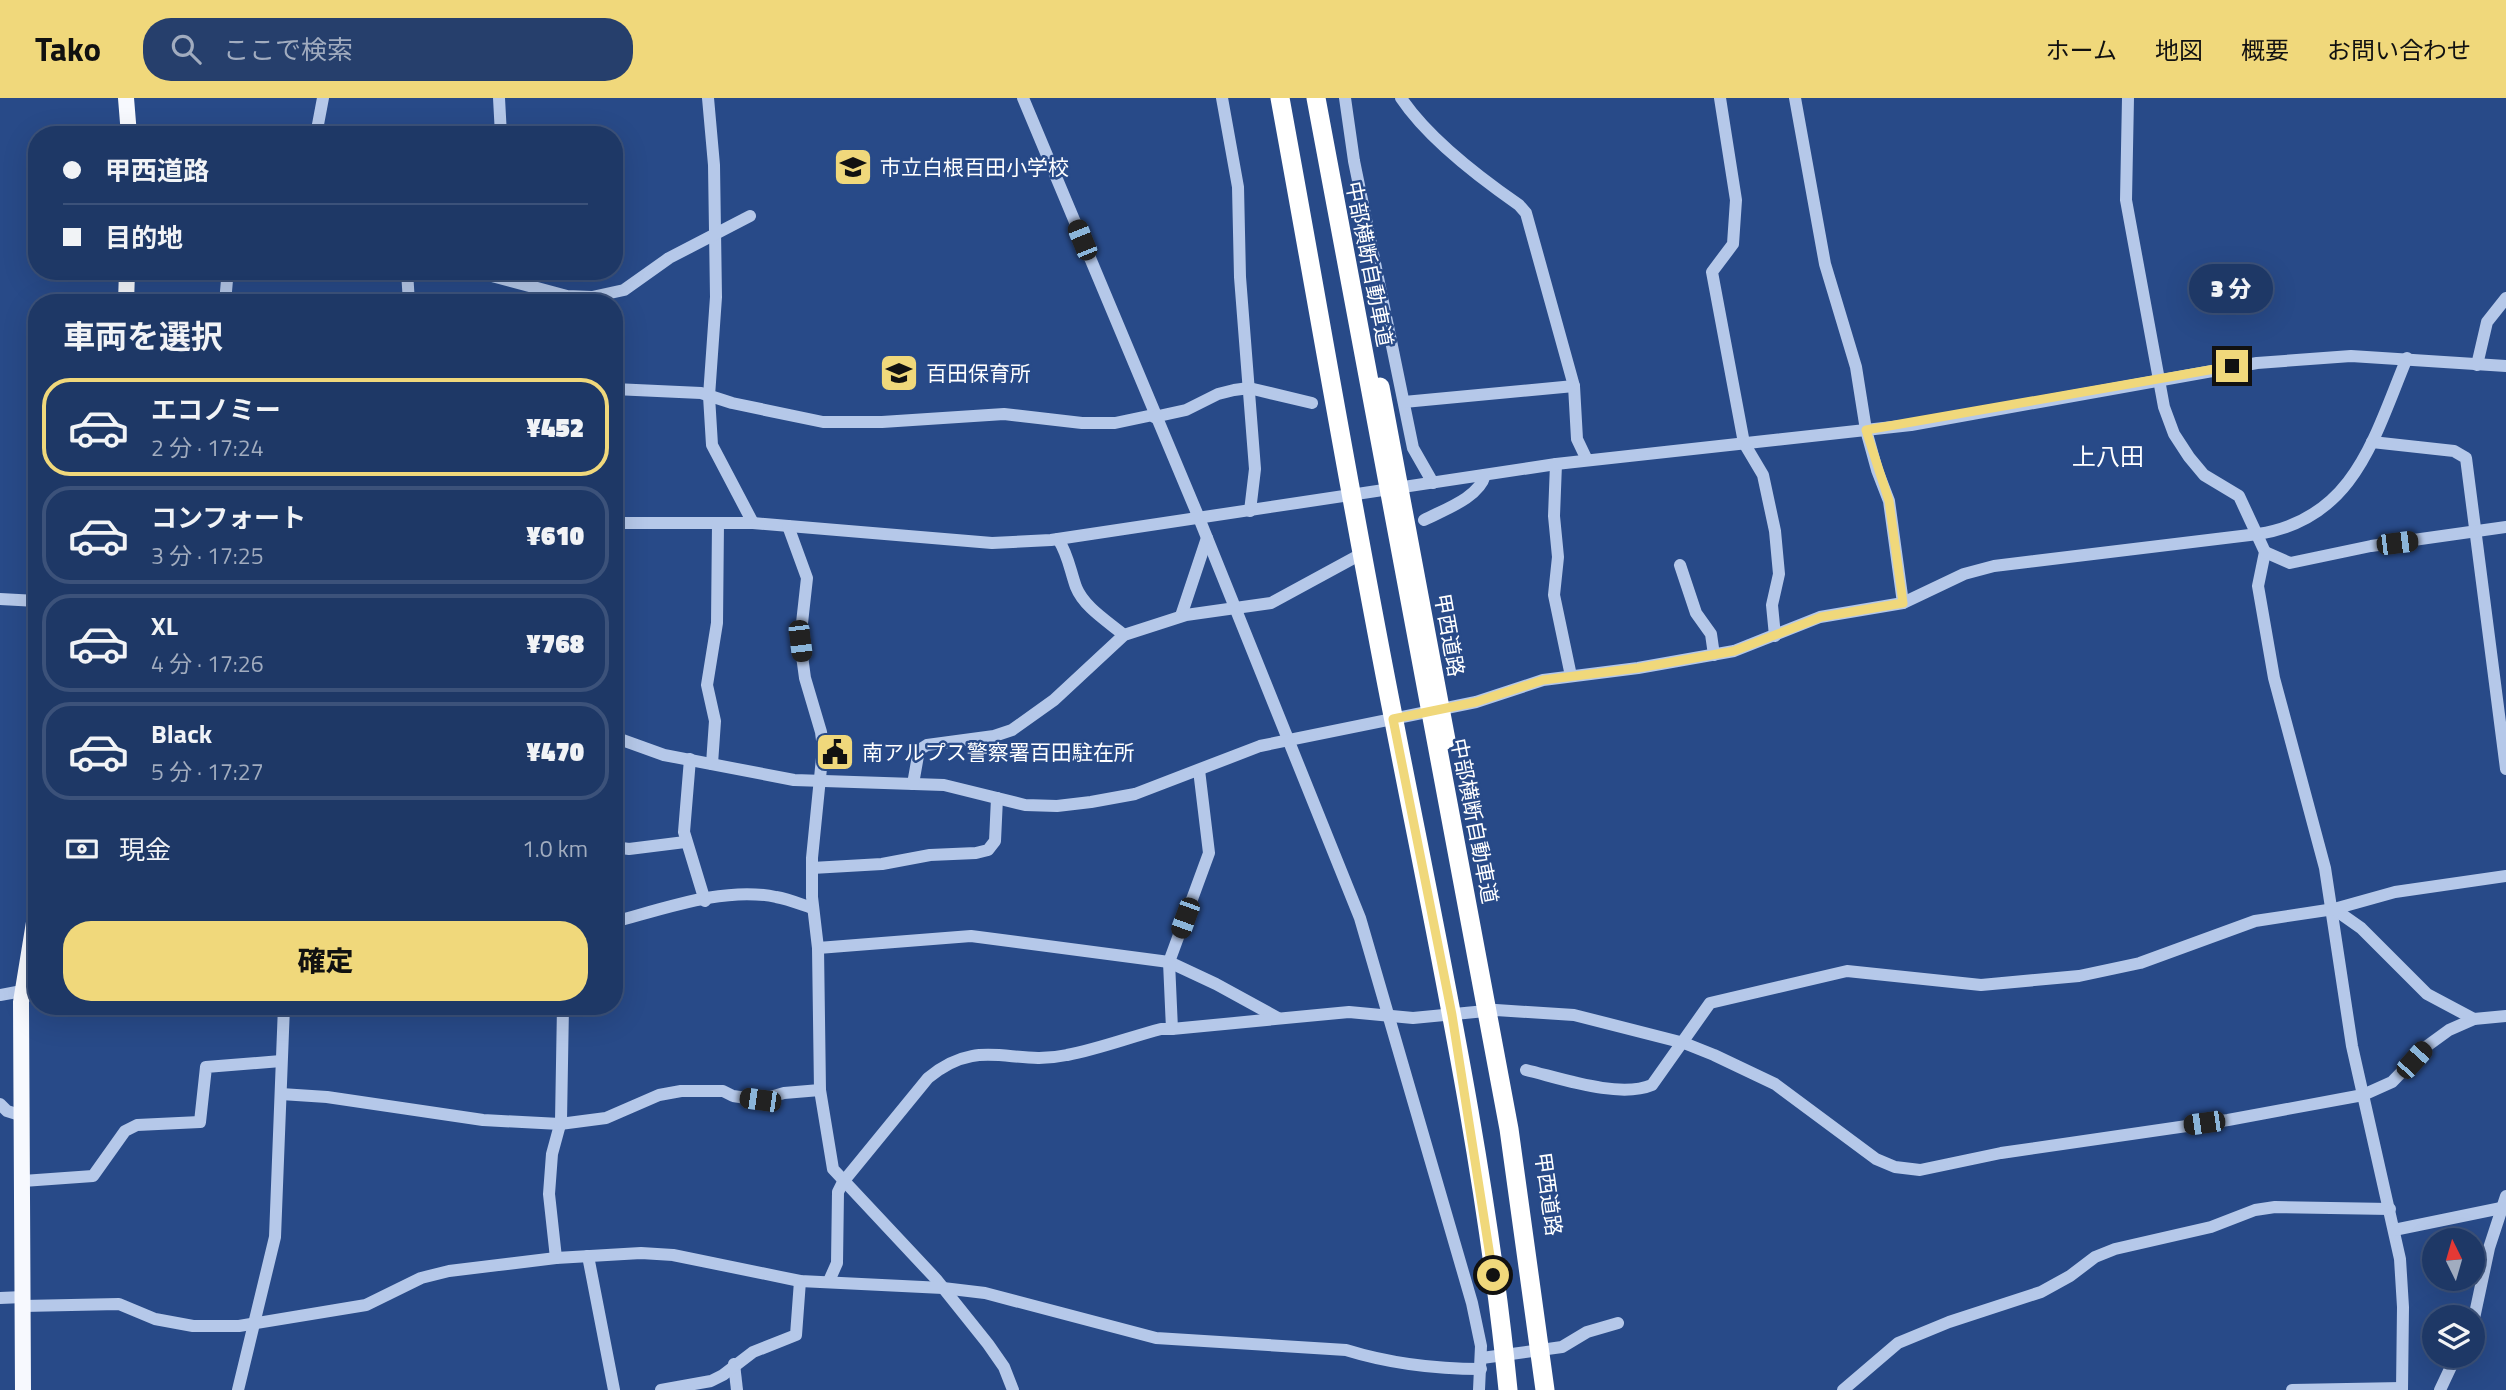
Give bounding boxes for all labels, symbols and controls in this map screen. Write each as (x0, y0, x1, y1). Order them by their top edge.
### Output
search box (143, 18, 633, 81)
text: Tako (35, 24, 101, 74)
icon: search (167, 30, 205, 68)
text: ここで検索 (223, 30, 353, 69)
text: ホーム (2046, 32, 2117, 68)
text: 地図 (2155, 32, 2203, 68)
text: 概要 (2241, 32, 2289, 68)
text: お問い合わせ (2327, 32, 2471, 68)
school or university icon: 市立白根百田小学校 (832, 146, 874, 188)
text: 甲西道路 (105, 151, 209, 190)
place label: 市立白根百田小学校 (880, 151, 1069, 183)
street label: 中部横断自動車道 (1338, 178, 1402, 350)
car (1065, 217, 1100, 263)
text: 目的地 (105, 218, 183, 257)
callout: 3 分 (2190, 264, 2274, 314)
text: 3 分 (2211, 271, 2251, 306)
text: 車両を選択 (63, 312, 223, 360)
route end (2216, 350, 2248, 382)
school or university icon: 百田保育所 (878, 352, 920, 394)
place label: 百田保育所 (926, 357, 1031, 389)
text: エコノミー (151, 390, 281, 429)
icon: car (67, 396, 130, 459)
text: ¥452 (526, 408, 584, 447)
text: 2 分 · 17:24 (151, 430, 264, 465)
district label: 上八田 (2072, 438, 2144, 474)
text: コンフォート (151, 498, 306, 537)
icon: car (67, 504, 130, 567)
text: ¥610 (526, 516, 584, 555)
car (2375, 530, 2420, 556)
text: 3 分 · 17:25 (151, 538, 264, 573)
street label: 甲西道路 (1427, 591, 1473, 679)
text: XL (151, 606, 178, 645)
icon: car (67, 612, 130, 675)
car (788, 619, 813, 663)
text: ¥768 (526, 624, 584, 663)
text: 4 分 · 17:26 (151, 646, 264, 681)
text: Black (151, 714, 212, 753)
icon: car (67, 720, 130, 783)
public building icon: 南アルプス警察署百田駐在所 (814, 731, 856, 773)
text: ¥470 (526, 732, 584, 771)
street label: 中部横断自動車道 (1443, 735, 1507, 907)
place label: 南アルプス警察署百田駐在所 (862, 736, 1135, 768)
text: 5 分 · 17:27 (151, 754, 264, 789)
icon: cash (63, 830, 101, 868)
text: 現金 (119, 830, 171, 869)
text: 1.0 km (522, 831, 588, 866)
car (1168, 895, 1203, 941)
button: 確定 (63, 921, 588, 1001)
car (2393, 1037, 2436, 1083)
car (738, 1087, 783, 1113)
car (2182, 1110, 2227, 1136)
street label: 甲西道路 (1527, 1150, 1571, 1238)
north arrow (2422, 1228, 2485, 1292)
map controls (2422, 1228, 2485, 1368)
route start (1477, 1259, 1509, 1291)
button: layers (2422, 1305, 2485, 1368)

